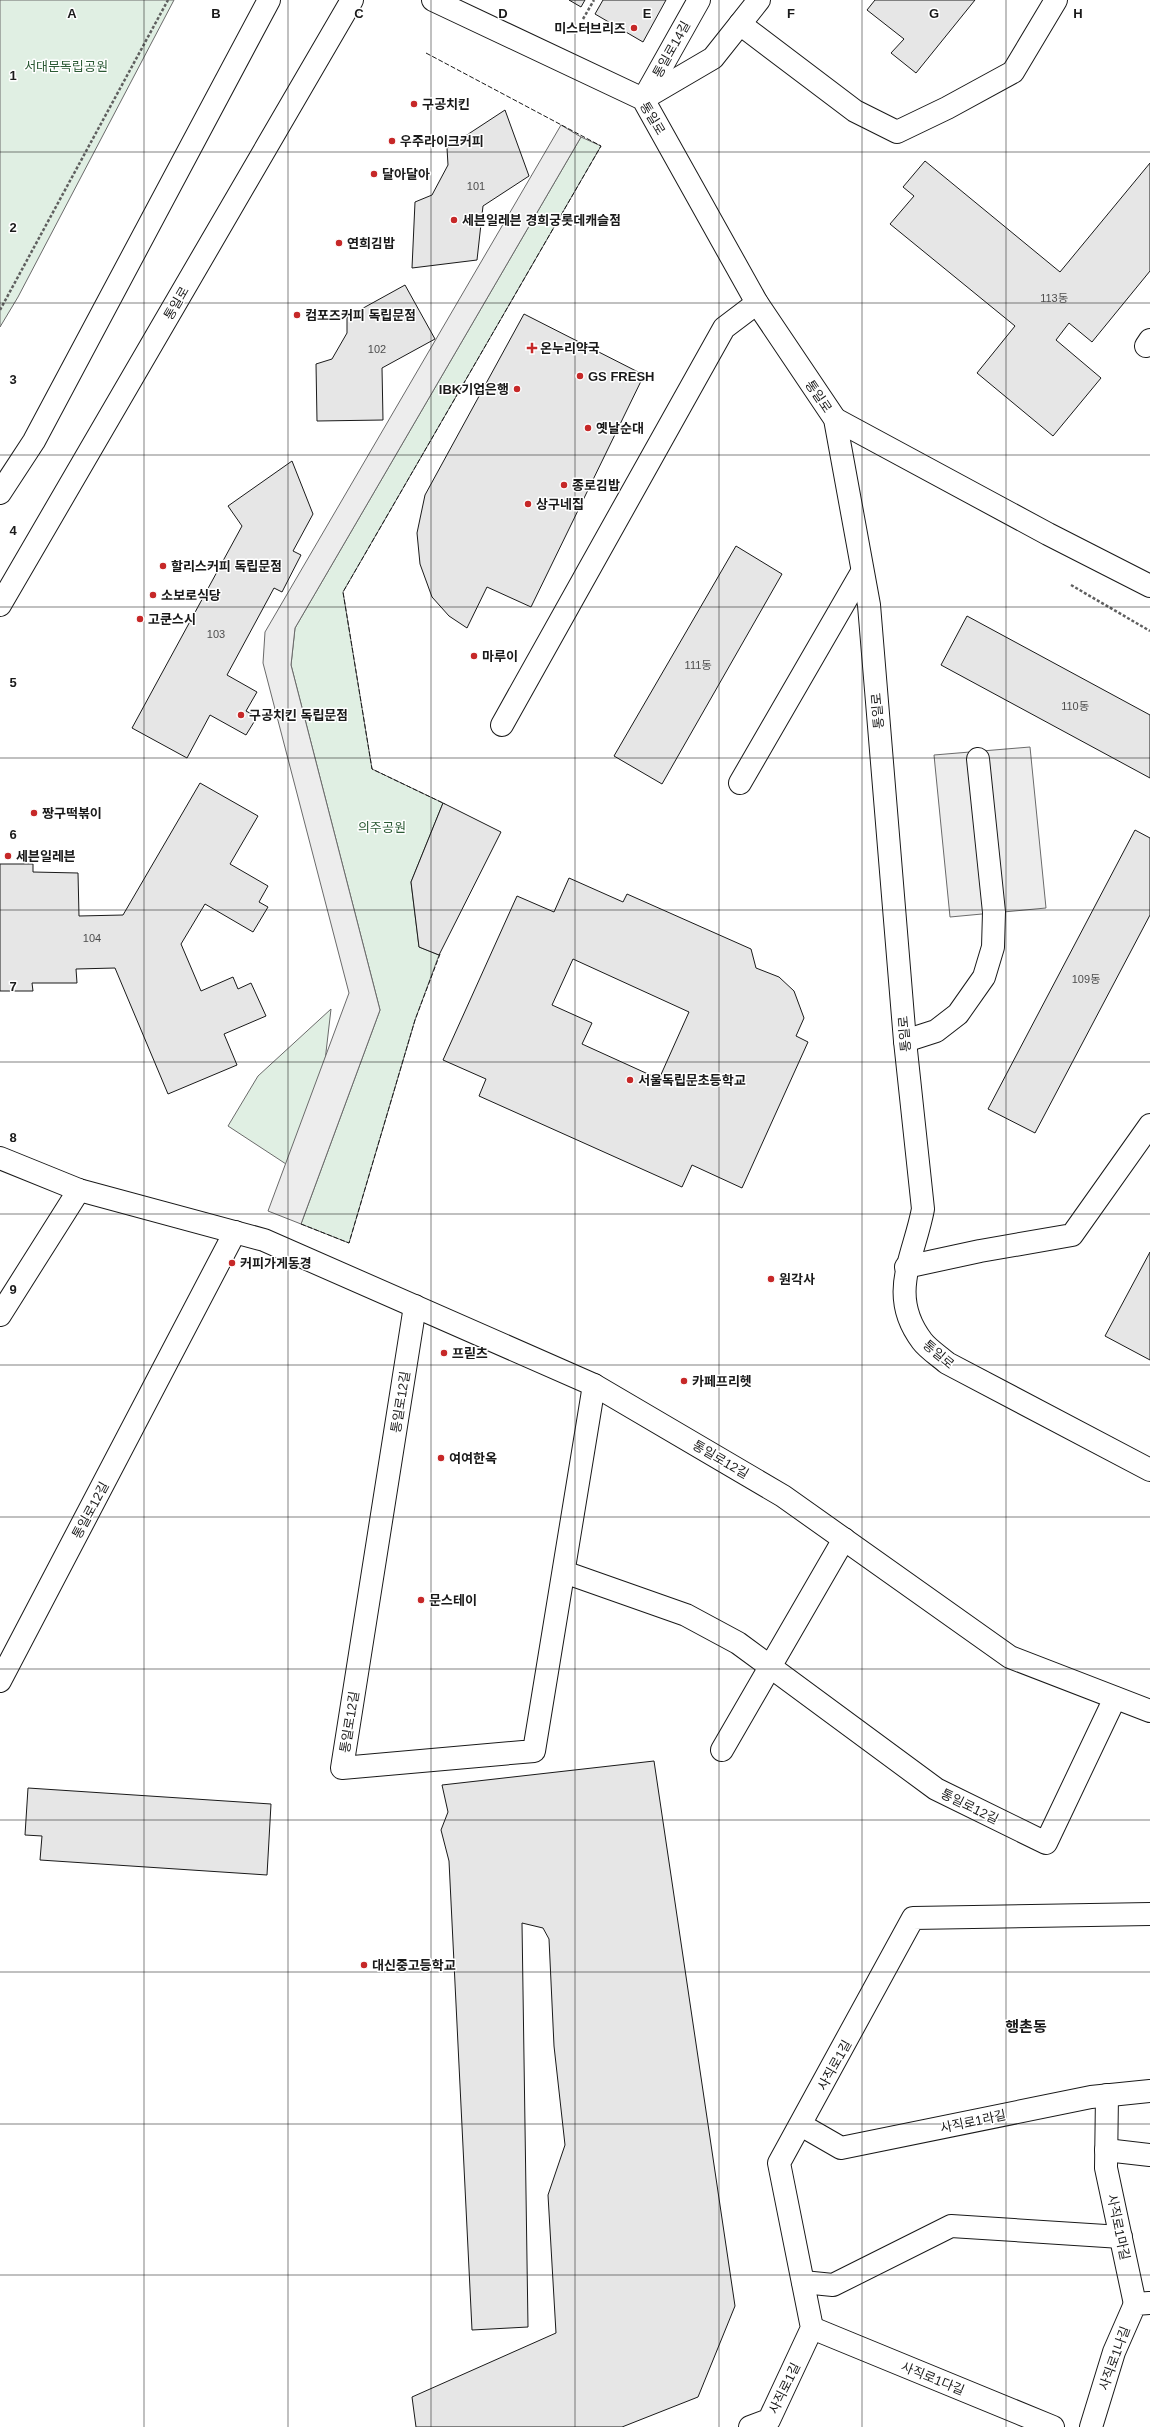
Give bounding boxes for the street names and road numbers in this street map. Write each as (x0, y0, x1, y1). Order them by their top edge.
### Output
street label: 통일로14길 (650, 18, 693, 80)
street label: 통일로 (637, 99, 668, 138)
street label: 통일로 (161, 284, 192, 323)
street label: 통일로 (802, 377, 835, 415)
street label: 통일로 (868, 692, 887, 729)
street label: 통일로 (895, 1015, 914, 1052)
street label: 통일로 (920, 1337, 957, 1372)
street label: 통일로12길 (388, 1370, 413, 1434)
street label: 통일로12길 (690, 1437, 751, 1482)
street label: 통일로12길 (69, 1479, 112, 1541)
street label: 통일로12길 (337, 1690, 362, 1754)
street label: 통일로12길 (938, 1786, 1001, 1827)
street label: 사직로1길 (815, 2038, 854, 2093)
street label: 사직로1라길 (939, 2107, 1007, 2136)
street label: 사직로1마길 (1104, 2193, 1133, 2261)
street label: 사직로1나길 (1096, 2324, 1133, 2392)
street label: 사직로1다길 (899, 2359, 967, 2398)
street label: 사직로1길 (766, 2360, 803, 2416)

